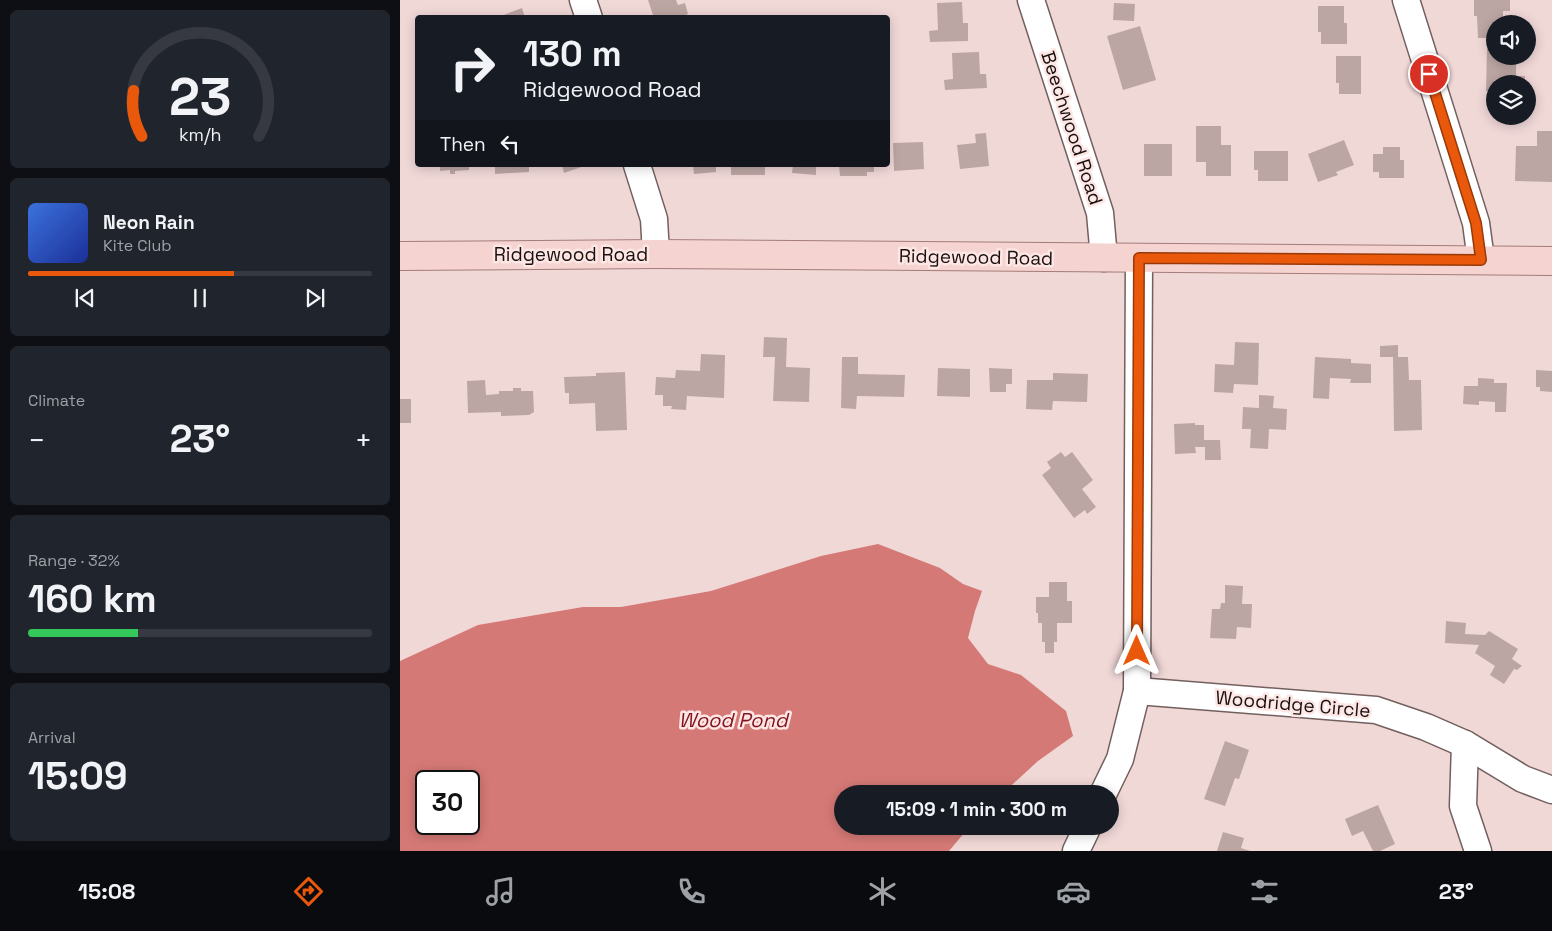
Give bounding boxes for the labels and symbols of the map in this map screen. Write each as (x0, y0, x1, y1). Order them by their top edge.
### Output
street label: Beechwood Road (1035, 48, 1109, 208)
pin (1408, 53, 1450, 95)
street label: Ridgewood Road (494, 242, 648, 267)
street label: Ridgewood Road (899, 243, 1053, 271)
position arrow (1110, 624, 1162, 676)
street label: Woodridge Circle (1215, 685, 1371, 723)
water label: Wood Pond (678, 707, 790, 733)
speed limit sign: 30 (415, 770, 480, 835)

